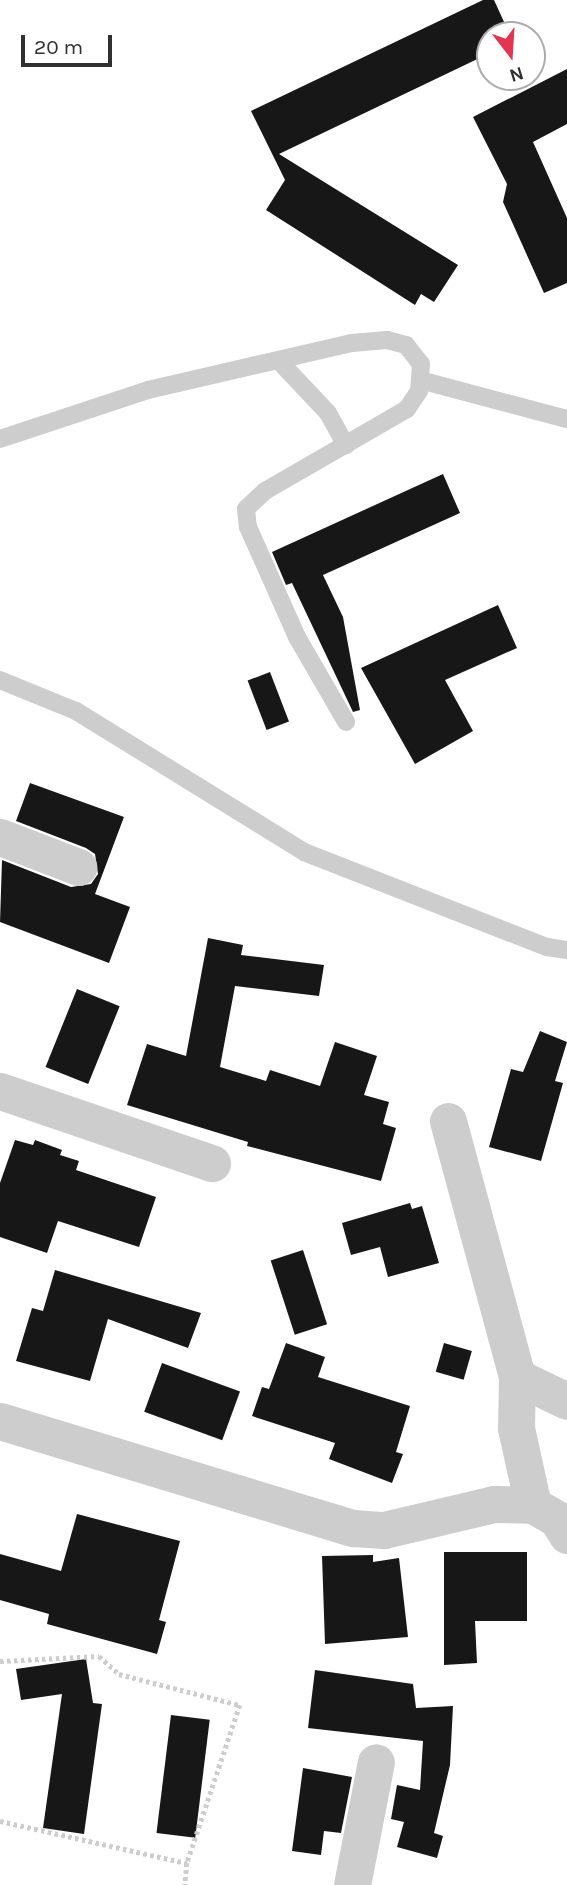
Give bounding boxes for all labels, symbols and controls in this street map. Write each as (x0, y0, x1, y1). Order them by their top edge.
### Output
scale bar (24, 21, 116, 65)
north arrow (476, 21, 546, 91)
text: 20 m (34, 35, 83, 59)
text: N (507, 62, 526, 87)

